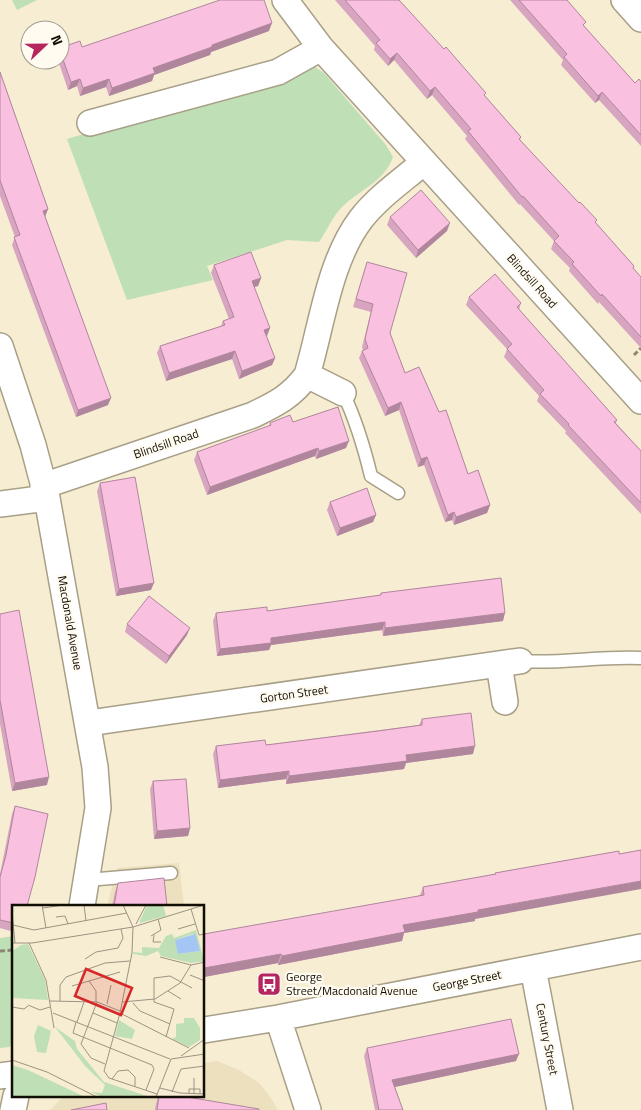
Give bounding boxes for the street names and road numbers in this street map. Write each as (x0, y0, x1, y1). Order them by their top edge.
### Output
street label: Blindsill Road (503, 249, 562, 312)
street label: Blindsill Road (131, 423, 201, 464)
street label: Macdonald Avenue (53, 574, 88, 672)
street label: Gorton Street (259, 679, 330, 708)
street label: George Street (431, 964, 504, 996)
street label: Century Street (531, 1001, 564, 1077)

